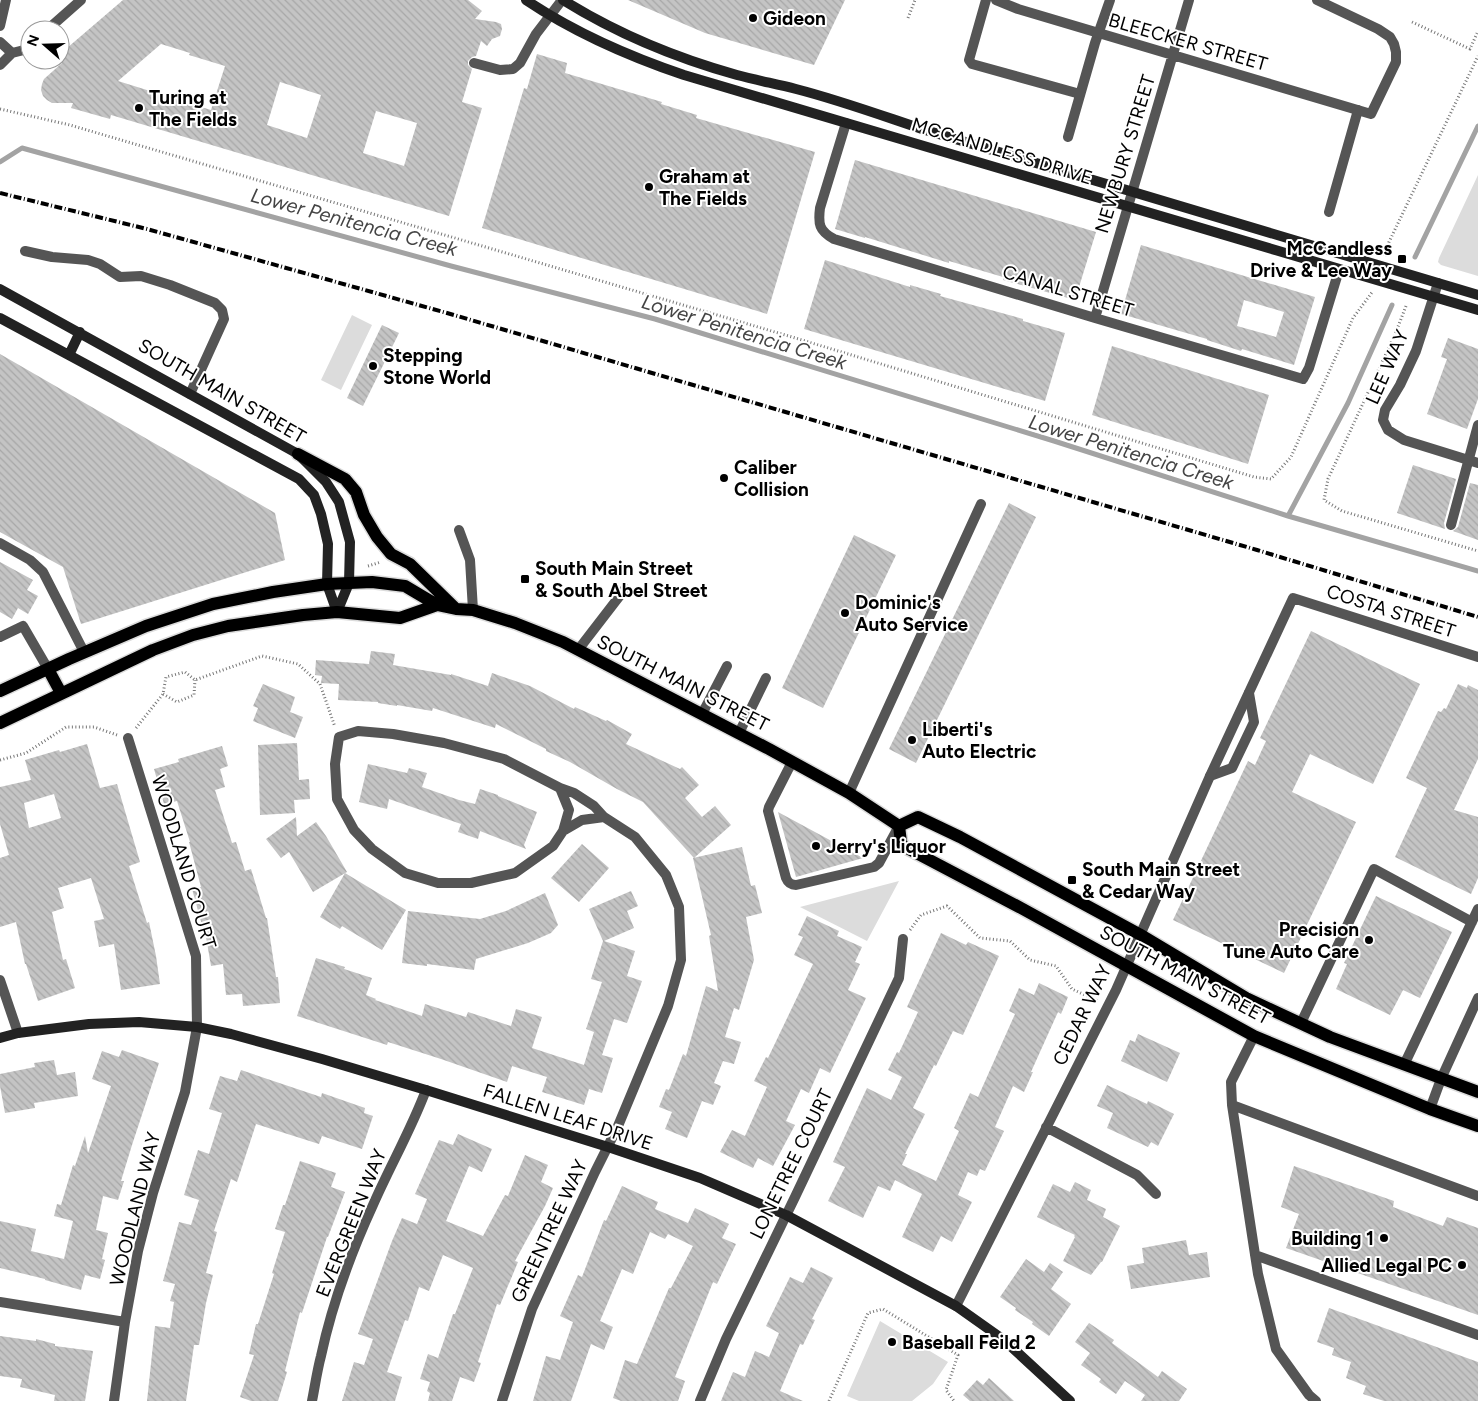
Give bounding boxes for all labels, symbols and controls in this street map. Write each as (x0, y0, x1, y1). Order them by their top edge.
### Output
place label: Gideon (763, 7, 826, 30)
street label: BLEECKER STREET (1106, 8, 1271, 76)
marker: Gideon (747, 12, 759, 24)
north arrow (20, 20, 70, 70)
text: N (23, 33, 43, 49)
street label: NEWBURY STREET (1090, 72, 1160, 236)
place label: Turing at The Fields (149, 86, 237, 131)
marker: Turing at The Fields (133, 102, 145, 114)
street label: MCCANDLESS DRIVE (909, 113, 1095, 189)
place label: Graham at The Fields (659, 165, 751, 210)
marker: Graham at The Fields (643, 181, 655, 193)
water label: Lower Penitencia Creek (248, 183, 461, 261)
place label: McCandless Drive & Lee Way (1250, 237, 1392, 282)
marker: McCandless Drive & Lee Way (1396, 253, 1408, 265)
street label: CANAL STREET (1000, 260, 1137, 322)
water label: Lower Penitencia Creek (639, 289, 851, 375)
street label: LEE WAY (1360, 326, 1414, 408)
street label: SOUTH MAIN STREET (134, 334, 310, 449)
place label: Stepping Stone World (383, 344, 491, 389)
marker: Stepping Stone World (367, 360, 379, 372)
water label: Lower Penitencia Creek (1026, 409, 1238, 495)
place label: Caliber Collision (734, 456, 809, 501)
marker: Caliber Collision (718, 472, 730, 484)
place label: South Main Street & South Abel Street (535, 557, 708, 602)
marker: South Main Street & South Abel Street (519, 573, 531, 585)
street label: COSTA STREET (1324, 579, 1459, 643)
place label: Dominic's Auto Service (855, 591, 969, 636)
marker: Dominic's Auto Service (839, 607, 851, 619)
street label: SOUTH MAIN STREET (593, 630, 773, 737)
place label: Liberti's Auto Electric (922, 718, 1036, 763)
marker: Liberti's Auto Electric (906, 734, 918, 746)
street label: WOODLAND COURT (147, 772, 221, 952)
place label: Jerry's Liquor (826, 835, 946, 858)
marker: Jerry's Liquor (810, 840, 822, 852)
place label: South Main Street & Cedar Way (1082, 858, 1240, 903)
marker: South Main Street & Cedar Way (1066, 874, 1078, 886)
place label: Precision Tune Auto Care (1223, 918, 1359, 963)
street label: SOUTH MAIN STREET (1096, 920, 1275, 1030)
marker: Precision Tune Auto Care (1363, 934, 1375, 946)
street label: CEDAR WAY (1048, 960, 1117, 1069)
street label: FALLEN LEAF DRIVE (480, 1079, 656, 1155)
street label: LONETREE COURT (745, 1085, 838, 1243)
street label: WOODLAND WAY (105, 1129, 165, 1288)
street label: EVERGREEN WAY (311, 1145, 391, 1300)
street label: GREENTREE WAY (506, 1155, 592, 1306)
place label: Building 1 (1291, 1227, 1374, 1250)
marker: Building 1 (1378, 1232, 1390, 1244)
place label: Allied Legal PC (1321, 1254, 1452, 1277)
marker: Allied Legal PC (1456, 1259, 1468, 1271)
place label: Baseball Feild 2 (902, 1331, 1036, 1354)
marker: Baseball Feild 2 (886, 1336, 898, 1348)

